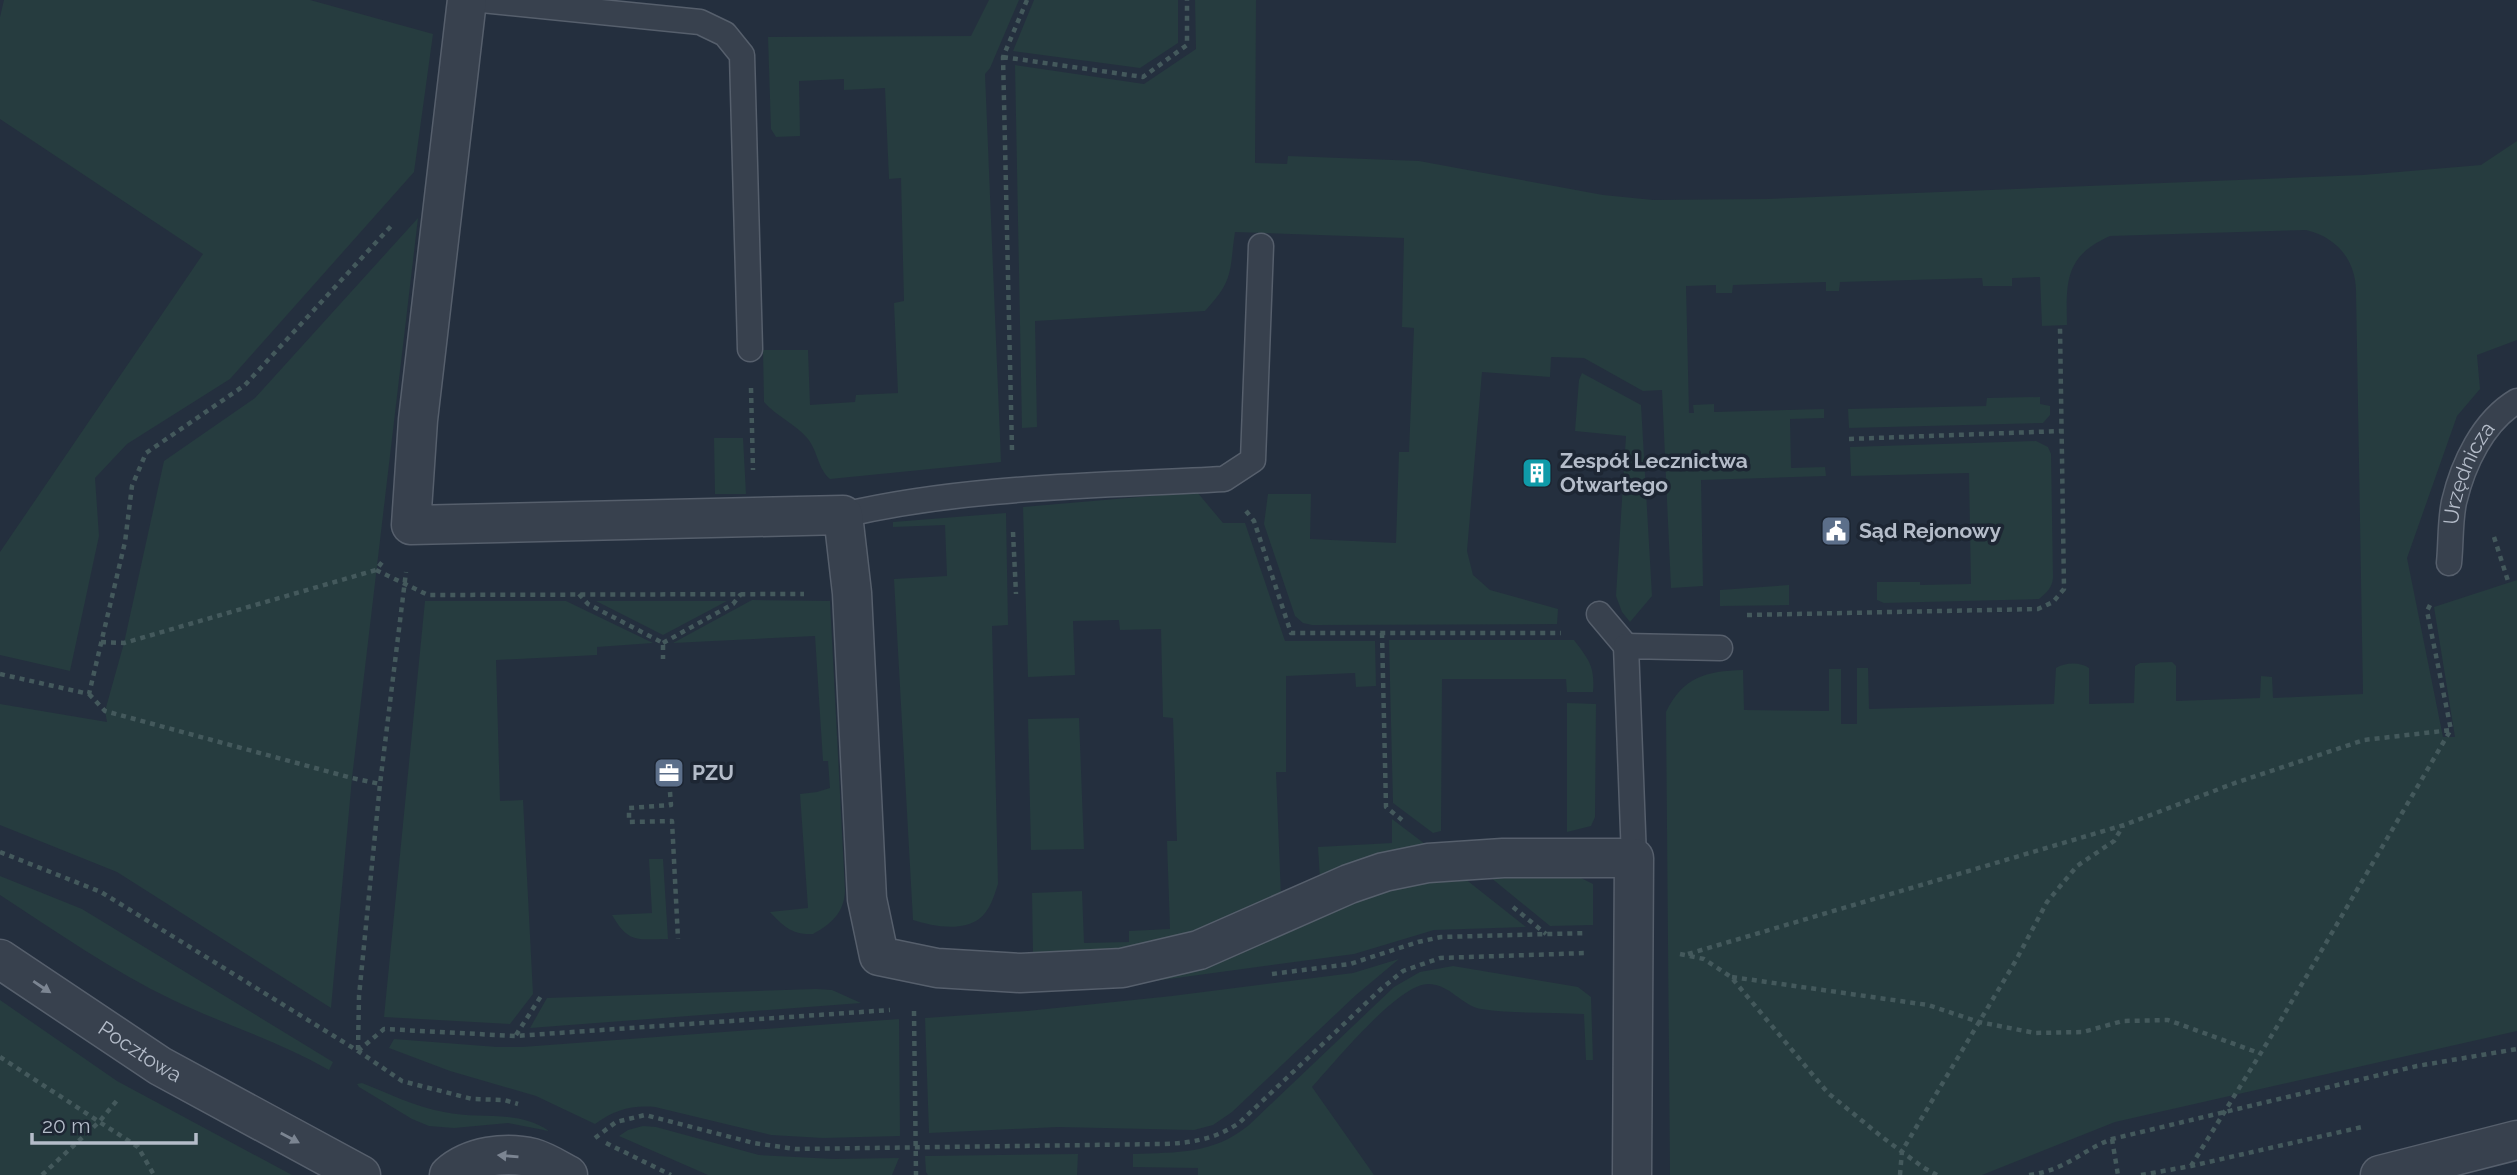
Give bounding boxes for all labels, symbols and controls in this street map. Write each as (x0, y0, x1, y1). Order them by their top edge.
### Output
street label: Urzędnicza (2438, 417, 2500, 526)
place label: Zespół Lecznictwa Otwartego (1560, 448, 1748, 497)
building icon: Zespół Lecznictwa Otwartego (1520, 456, 1554, 490)
public building icon: Sąd Rejonowy (1819, 514, 1853, 548)
place label: Sąd Rejonowy (1859, 518, 2001, 543)
office icon: PZU (652, 756, 686, 790)
place label: PZU (692, 760, 734, 785)
one-way arrow (33, 980, 51, 994)
street label: Pocztowa (94, 1015, 186, 1087)
scale bar (32, 1102, 196, 1146)
text: 20 m (42, 1113, 90, 1138)
one-way arrow (280, 1132, 300, 1143)
one-way arrow (497, 1150, 519, 1161)

